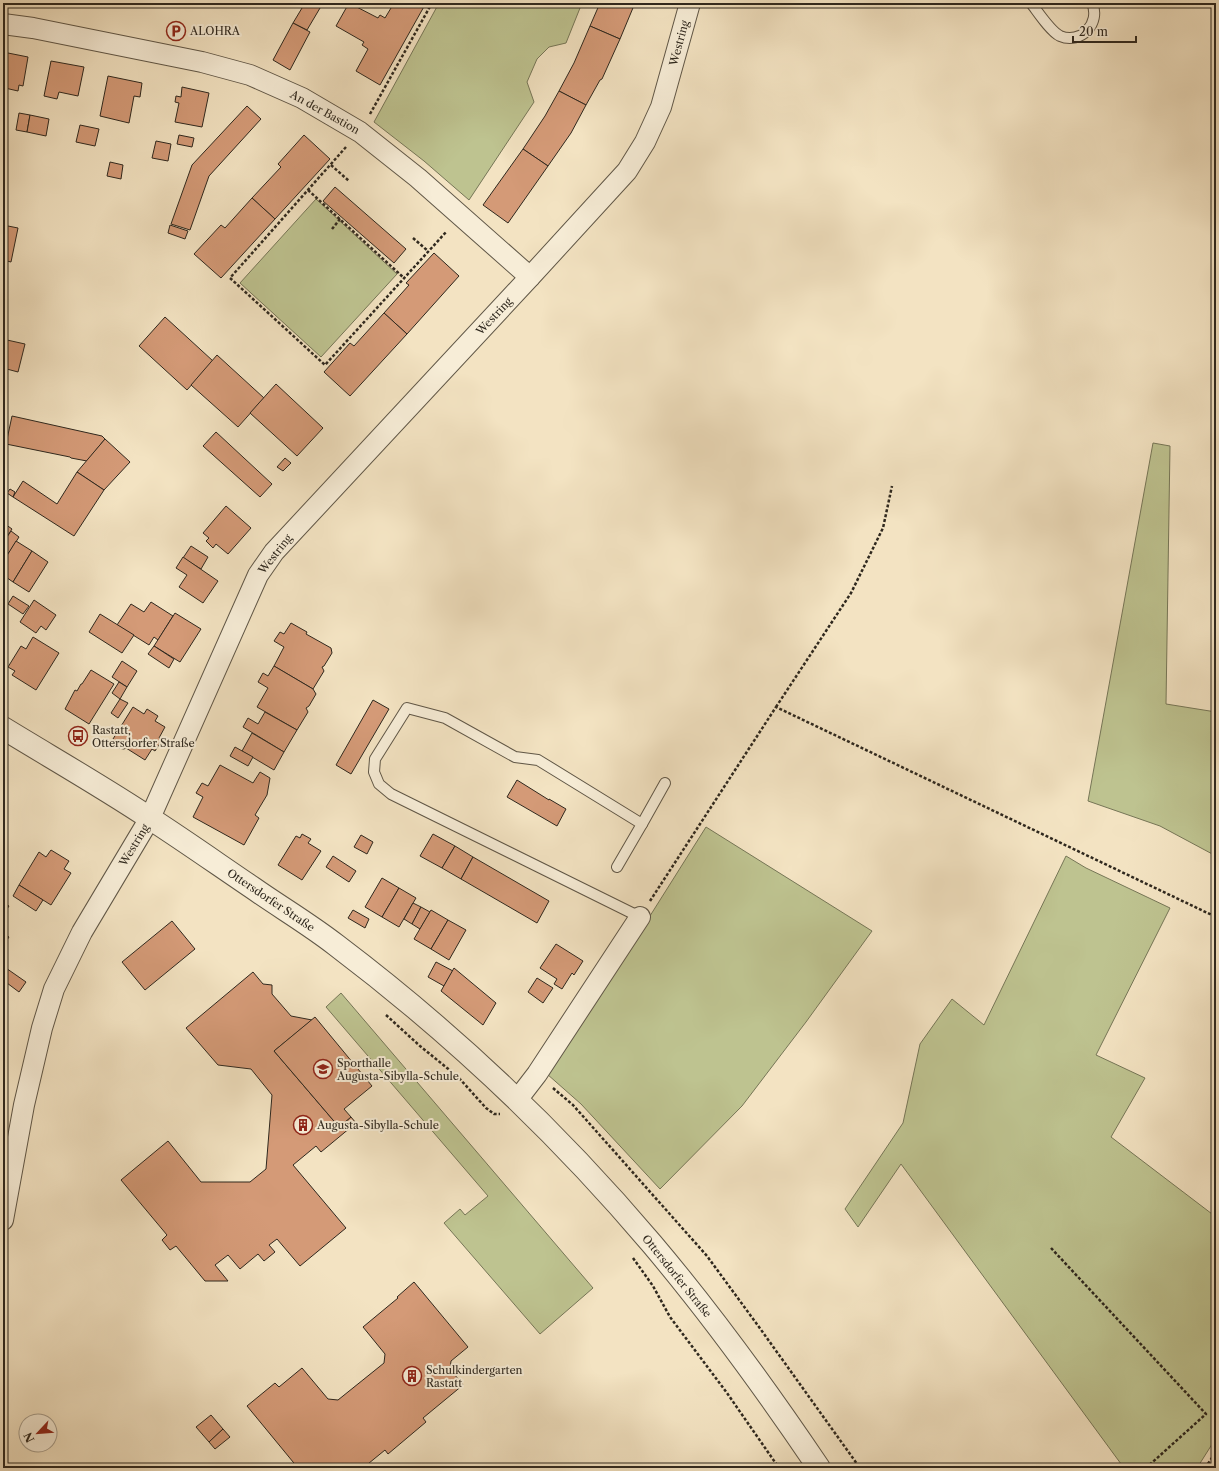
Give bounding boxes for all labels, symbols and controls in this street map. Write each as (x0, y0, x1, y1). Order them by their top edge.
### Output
scale bar (1073, 18, 1136, 44)
street label: Westring (666, 19, 692, 68)
parking icon: ALOHRA (165, 20, 187, 42)
place label: ALOHRA (189, 24, 241, 38)
text: 20 m (1079, 24, 1108, 39)
street label: An der Bastion (287, 87, 362, 137)
street label: Westring (472, 294, 515, 339)
street label: Westring (255, 531, 295, 577)
place label: Rastatt, Ottersdorfer Straße (92, 723, 195, 750)
bus stop icon: Rastatt, Ottersdorfer Straße (67, 725, 89, 747)
street label: Westring (115, 821, 152, 869)
street label: Ottersdorfer Straße (225, 866, 317, 934)
place label: Sporthalle Augusta-Sibylla-Schule (336, 1056, 459, 1083)
school or university icon: Sporthalle Augusta-Sibylla-Schule (312, 1058, 334, 1080)
building icon: Augusta-Sibylla-Schule (292, 1114, 314, 1136)
place label: Augusta-Sibylla-Schule (316, 1118, 439, 1132)
street label: Ottersdorfer Straße (639, 1232, 715, 1320)
place label: Schulkindergarten Rastatt (426, 1363, 523, 1390)
building icon: Schulkindergarten Rastatt (401, 1365, 423, 1387)
north arrow (18, 1413, 58, 1453)
text: N (20, 1430, 37, 1445)

